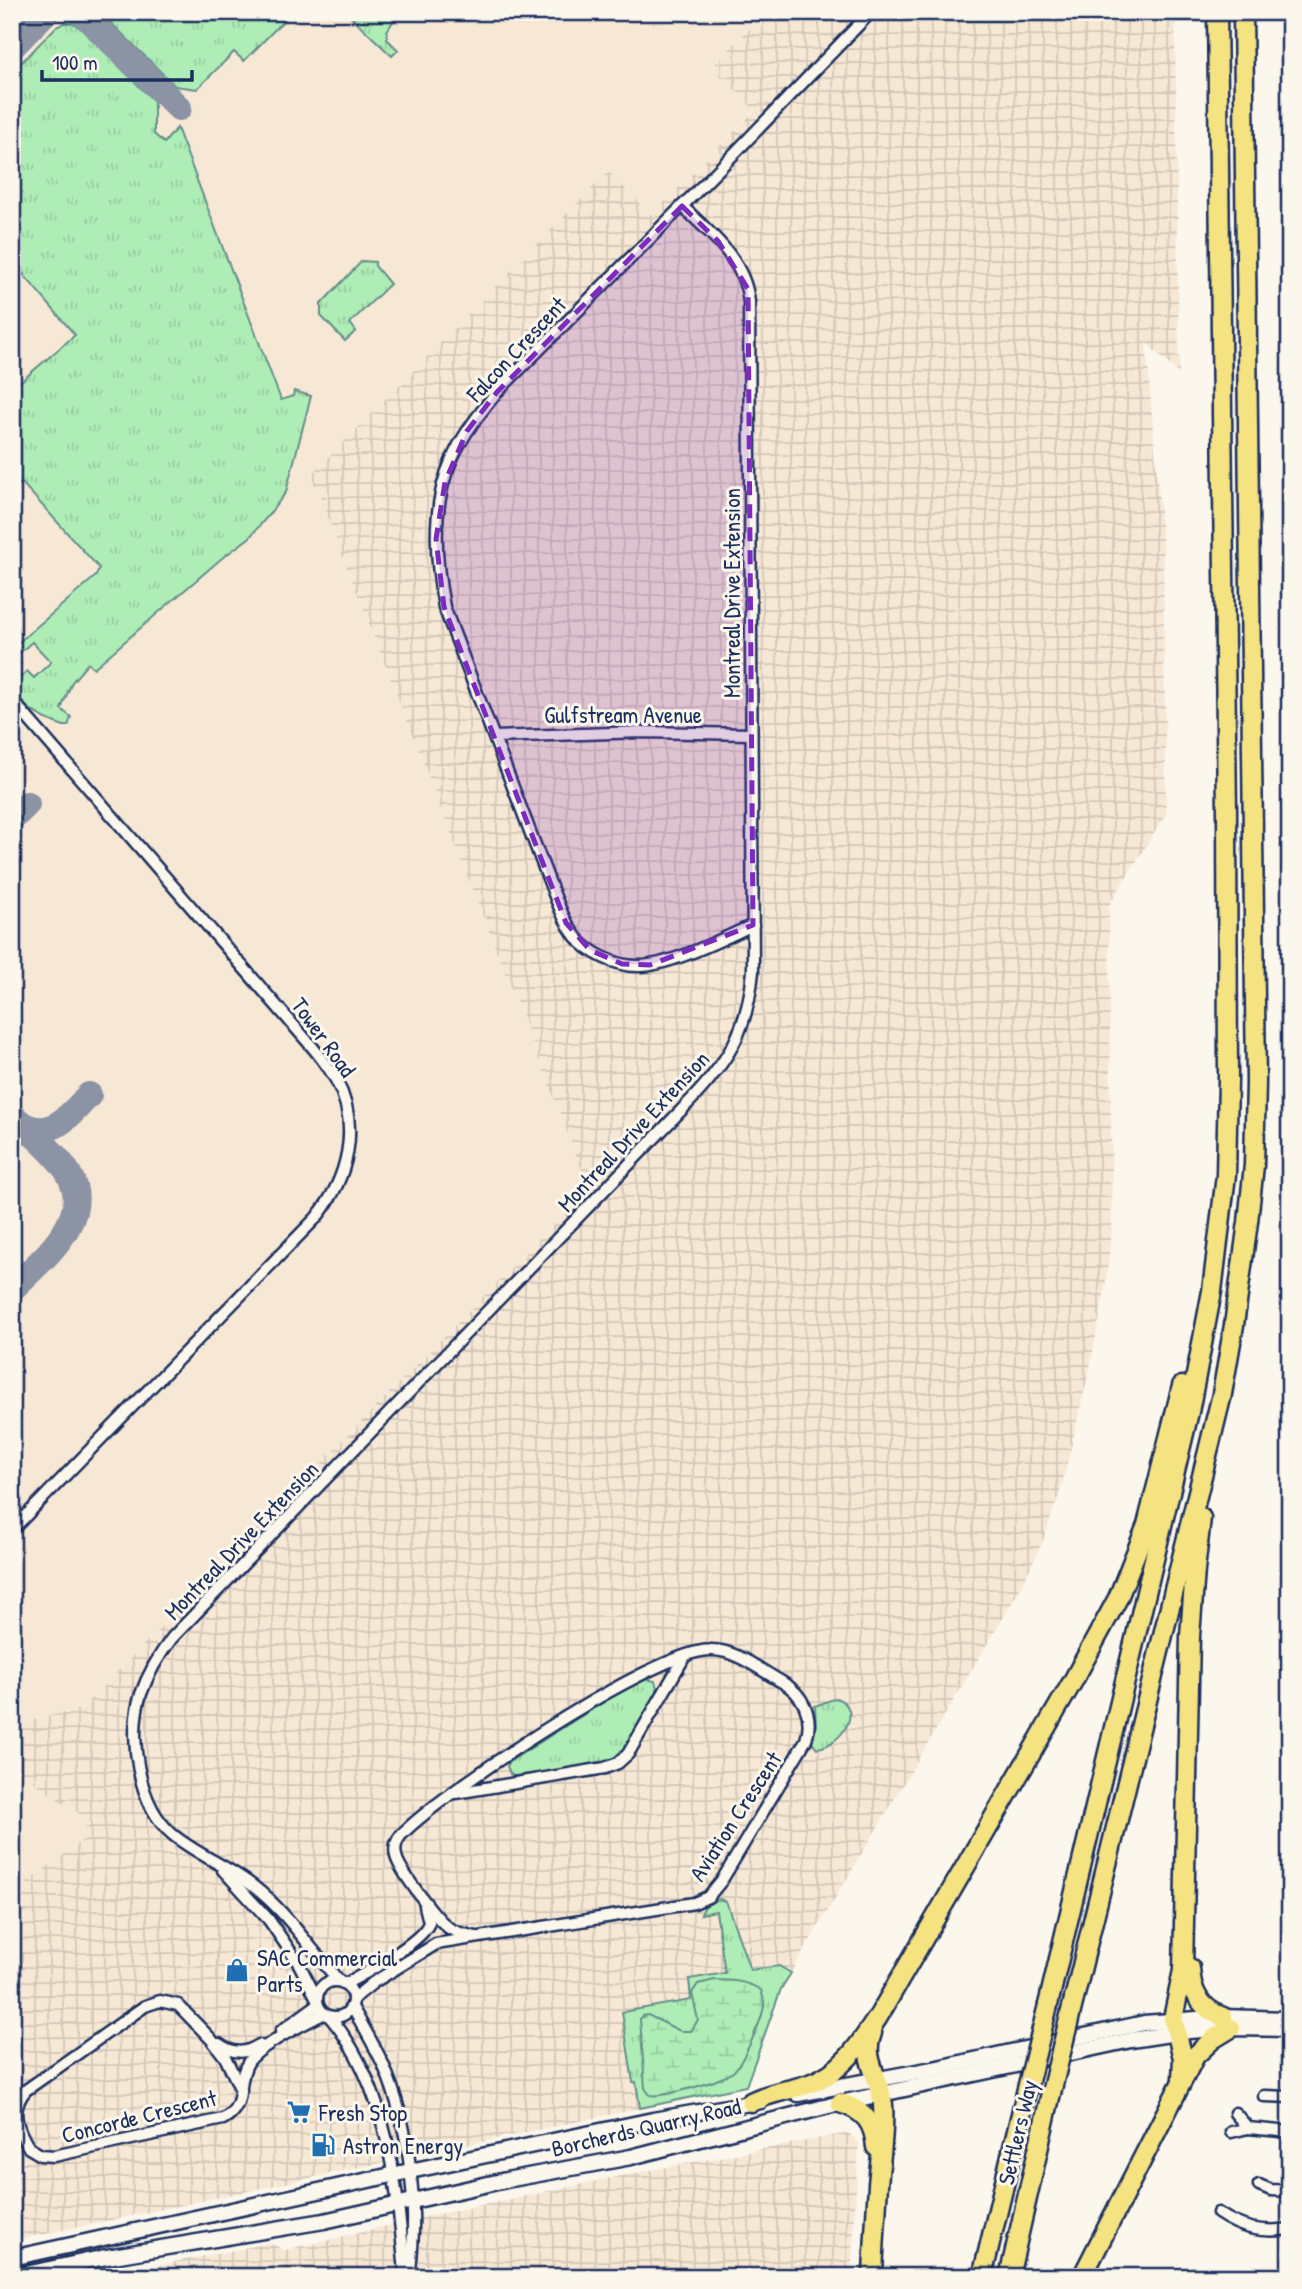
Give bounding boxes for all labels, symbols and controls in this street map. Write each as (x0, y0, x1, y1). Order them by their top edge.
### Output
scale bar (42, 38, 192, 82)
text: 100 m (52, 48, 98, 77)
street label: Falcon Crescent (458, 289, 574, 409)
street label: Montreal Drive Extension (716, 488, 747, 698)
street label: Gulfstream Avenue (544, 699, 702, 730)
street label: Tower Road (285, 991, 363, 1083)
street label: Montreal Drive Extension (550, 1044, 716, 1218)
street label: Montreal Drive Extension (157, 1454, 325, 1626)
street label: Aviation Crescent (682, 1744, 789, 1887)
place label: SAC Commercial Parts (257, 1942, 398, 1999)
shop icon: SAC Commercial Parts (223, 1956, 251, 1984)
street label: Settlers Way (990, 2076, 1044, 2187)
street label: Concorde Crescent (58, 2082, 221, 2150)
street label: Borcherds Quarry Road (548, 2090, 744, 2164)
place label: Fresh Stop (318, 2097, 407, 2128)
supermarket icon: Fresh Stop (285, 2098, 313, 2126)
place label: Astron Energy (343, 2130, 464, 2161)
fuel station icon: Astron Energy (309, 2131, 337, 2159)

